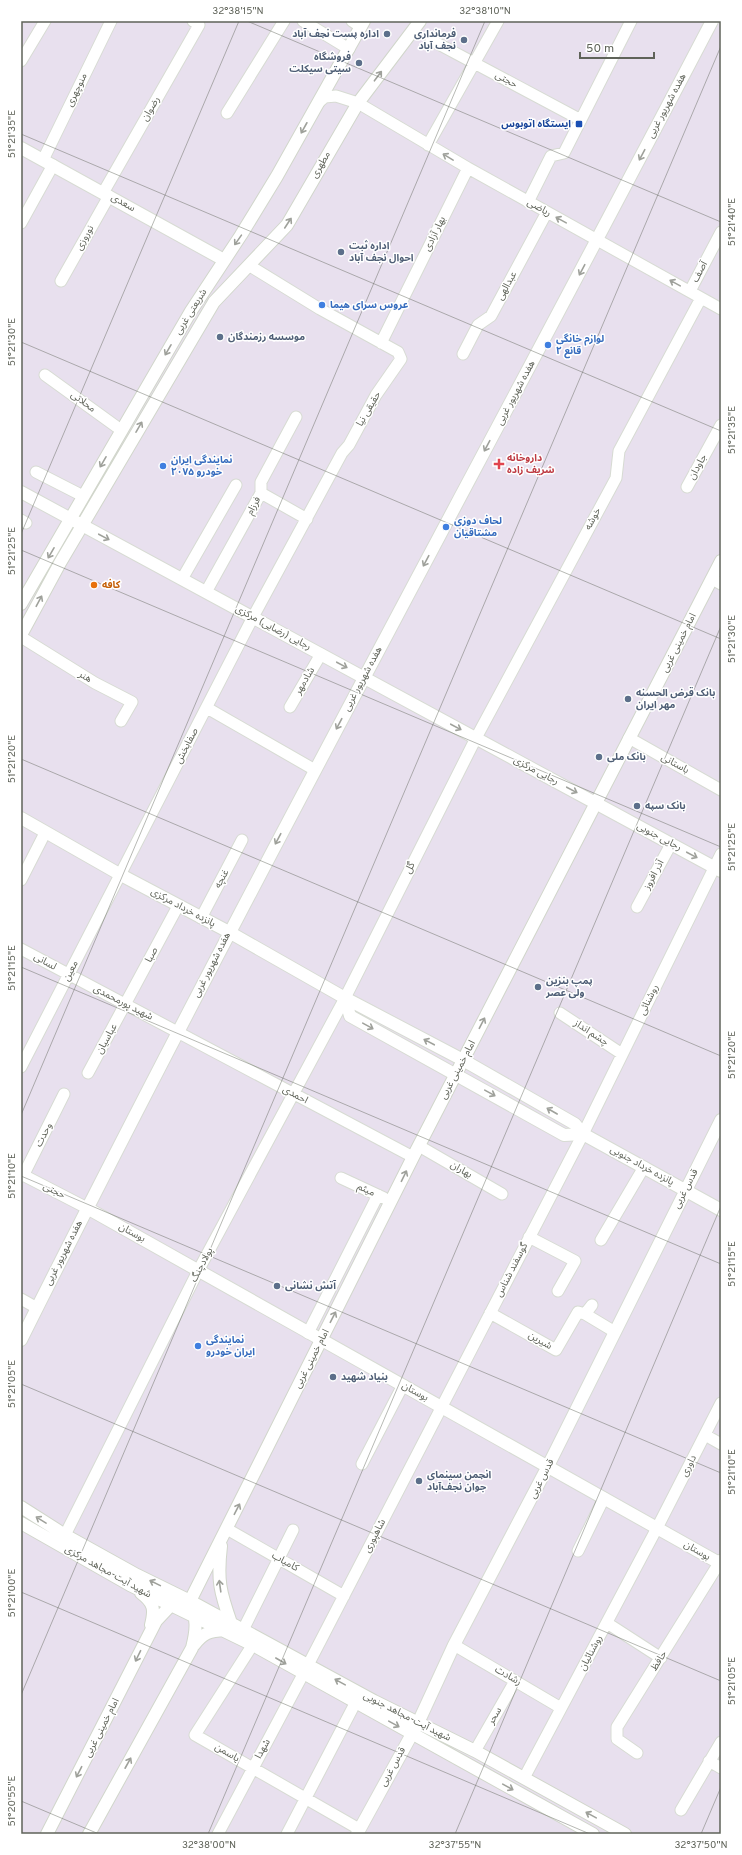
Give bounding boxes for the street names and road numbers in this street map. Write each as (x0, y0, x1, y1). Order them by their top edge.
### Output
street label: حجتی (493, 69, 519, 91)
street label: منوچهری (63, 71, 91, 109)
street label: هفده شهریور غربی (644, 71, 690, 141)
street label: رضوان (139, 94, 163, 124)
street label: مطهری (308, 149, 334, 181)
street label: سعدی (108, 191, 138, 215)
street label: ریاضی (525, 196, 554, 220)
street label: بهار آزادی (421, 214, 449, 254)
street label: نوروزی (73, 223, 97, 253)
street label: آصف (689, 258, 711, 285)
street label: عبدالهی (494, 269, 520, 303)
street label: شریعتی غربی (172, 286, 210, 337)
street label: هفده شهریور غربی (493, 358, 539, 428)
street label: محلاتی (68, 389, 98, 415)
street label: حقیقی نیا (354, 389, 384, 429)
street label: جاودان (686, 452, 710, 482)
street label: فرزام (244, 494, 265, 518)
street label: خوشه (582, 506, 604, 532)
street label: رجایی (رضایی) مرکزی (233, 603, 313, 654)
street label: امام خمینی غربی (658, 611, 700, 675)
street label: هفده شهریور غربی (340, 644, 386, 714)
street label: شادمهر (291, 665, 318, 698)
street label: هنر (75, 667, 94, 686)
street label: صفابخش (172, 726, 202, 766)
street label: باستانی (659, 751, 692, 777)
street label: رجایی مرکزی (511, 754, 561, 788)
street label: رجایی جنوبی (634, 820, 684, 854)
street label: آذر افروز (640, 857, 668, 893)
street label: گل (402, 859, 419, 876)
street label: غنچه (212, 867, 232, 891)
street label: پانزده خرداد مرکزی (148, 885, 218, 931)
street label: هفده شهریور غربی (190, 930, 234, 1000)
street label: صبا (143, 945, 161, 965)
street label: لسانی (31, 950, 59, 974)
street label: معین (60, 958, 82, 984)
street label: شهید پورمحمدی (91, 982, 155, 1024)
street label: روشنائی (636, 982, 662, 1017)
street label: چشم انداز (570, 1016, 611, 1049)
street label: عباسیان (93, 1022, 121, 1056)
street label: امام خمینی غربی (437, 1038, 480, 1102)
street label: احمدی (280, 1083, 310, 1107)
street label: وحدت (32, 1121, 56, 1149)
street label: پانزده خرداد جنوبی (608, 1143, 676, 1189)
street label: بهاران (448, 1159, 475, 1182)
street label: قدس غربی (670, 1166, 702, 1211)
street label: حجتی (41, 1180, 67, 1202)
street label: میثم (355, 1180, 377, 1200)
street label: هفده شهریور غربی (42, 1218, 86, 1288)
street label: بوستان (116, 1220, 148, 1246)
street label: گوسفند شناس (493, 1240, 532, 1299)
street label: پولادچنگ (187, 1245, 217, 1285)
street label: امام خمینی غربی (291, 1327, 333, 1391)
street label: شیرین (526, 1329, 554, 1353)
street label: بوستان (399, 1379, 431, 1405)
street label: داوری (678, 1453, 700, 1479)
street label: قدس غربی (526, 1456, 558, 1501)
street label: شاهپوری (361, 1517, 389, 1555)
street label: بوستان (681, 1538, 713, 1564)
street label: شهید آیت-مجاهد مرکزی (62, 1543, 154, 1601)
street label: کامیاب (269, 1549, 302, 1575)
street label: روشنائیان (576, 1633, 606, 1673)
street label: حافظ (648, 1648, 670, 1674)
street label: رشادت (492, 1663, 524, 1689)
street label: شهید آیت-مجاهد جنوبی (361, 1689, 453, 1745)
street label: امام خمینی غربی (81, 1696, 123, 1760)
street label: سحر (484, 1705, 505, 1728)
street label: شهدا (252, 1737, 274, 1761)
street label: یاسمن (212, 1741, 242, 1765)
street label: قدس غربی (377, 1745, 409, 1789)

